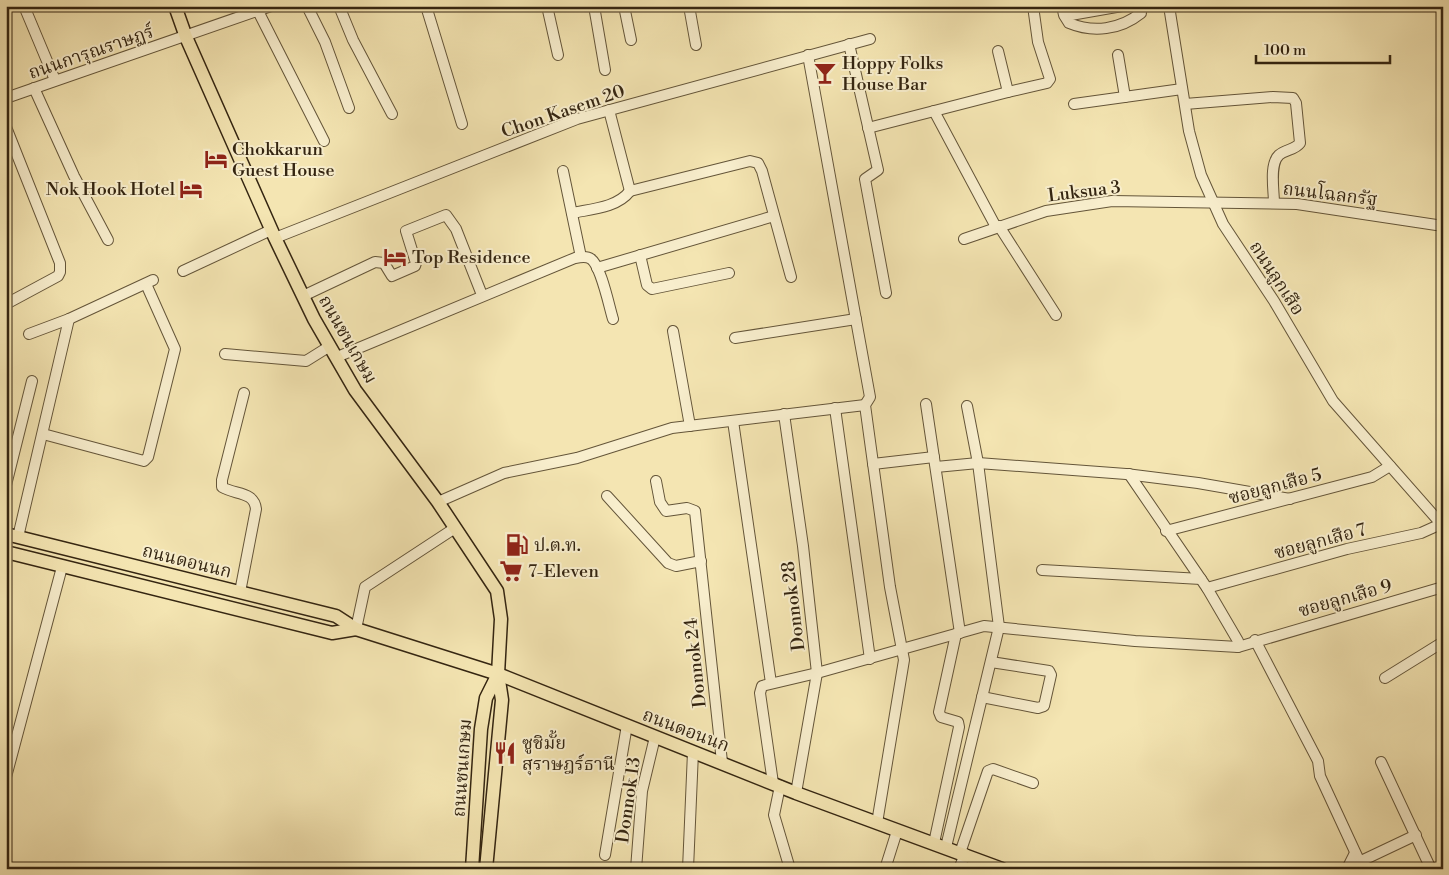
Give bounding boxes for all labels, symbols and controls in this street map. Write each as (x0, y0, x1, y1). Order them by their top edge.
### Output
street label: ถนนการุณราษฏร์ (26, 20, 158, 85)
scale bar (1256, 32, 1390, 64)
text: 100 m (1264, 41, 1306, 60)
place label: Hoppy Folks House Bar (842, 52, 944, 96)
bar icon: Hoppy Folks House Bar (812, 60, 838, 86)
street label: Chon Kasem 20 (498, 80, 628, 143)
place label: Chokkarun Guest House (232, 138, 335, 182)
hotel icon: Chokkarun Guest House (203, 146, 229, 172)
street label: ถนนโฉลกรัฐ (1282, 175, 1379, 212)
hotel icon: Nok Hook Hotel (178, 176, 204, 202)
street label: Luksua 3 (1046, 176, 1122, 207)
place label: Nok Hook Hotel (46, 178, 176, 201)
street label: ถนนลูกเสือ (1244, 237, 1309, 320)
hotel icon: Top Residence (382, 244, 408, 270)
place label: Top Residence (412, 246, 531, 269)
street label: ถนนชนเกษม (313, 291, 382, 388)
street label: ซอยลูกเสือ 5 (1226, 463, 1324, 510)
street label: ซอยลูกเสือ 7 (1272, 518, 1369, 565)
fuel station icon: ป.ต.ท. (504, 532, 530, 558)
place label: ป.ต.ท. (534, 534, 581, 557)
street label: ถนนดอนนก (140, 539, 234, 584)
supermarket icon: 7-Eleven (498, 558, 524, 584)
place label: 7-Eleven (528, 560, 599, 583)
street label: Donnok 28 (777, 560, 810, 652)
street label: ซอยลูกเสือ 9 (1296, 574, 1395, 623)
street label: Donnok 24 (679, 617, 712, 709)
street label: ถนนดอนนก (639, 703, 733, 758)
street label: ถนนชนเกษม (448, 718, 477, 818)
place label: ซูชิมั้ย สุราษฎร์ธานี (522, 729, 615, 776)
restaurant icon: ซูชิมั้ย สุราษฎร์ธานี (492, 740, 518, 766)
street label: Donnok 13 (611, 756, 646, 844)

